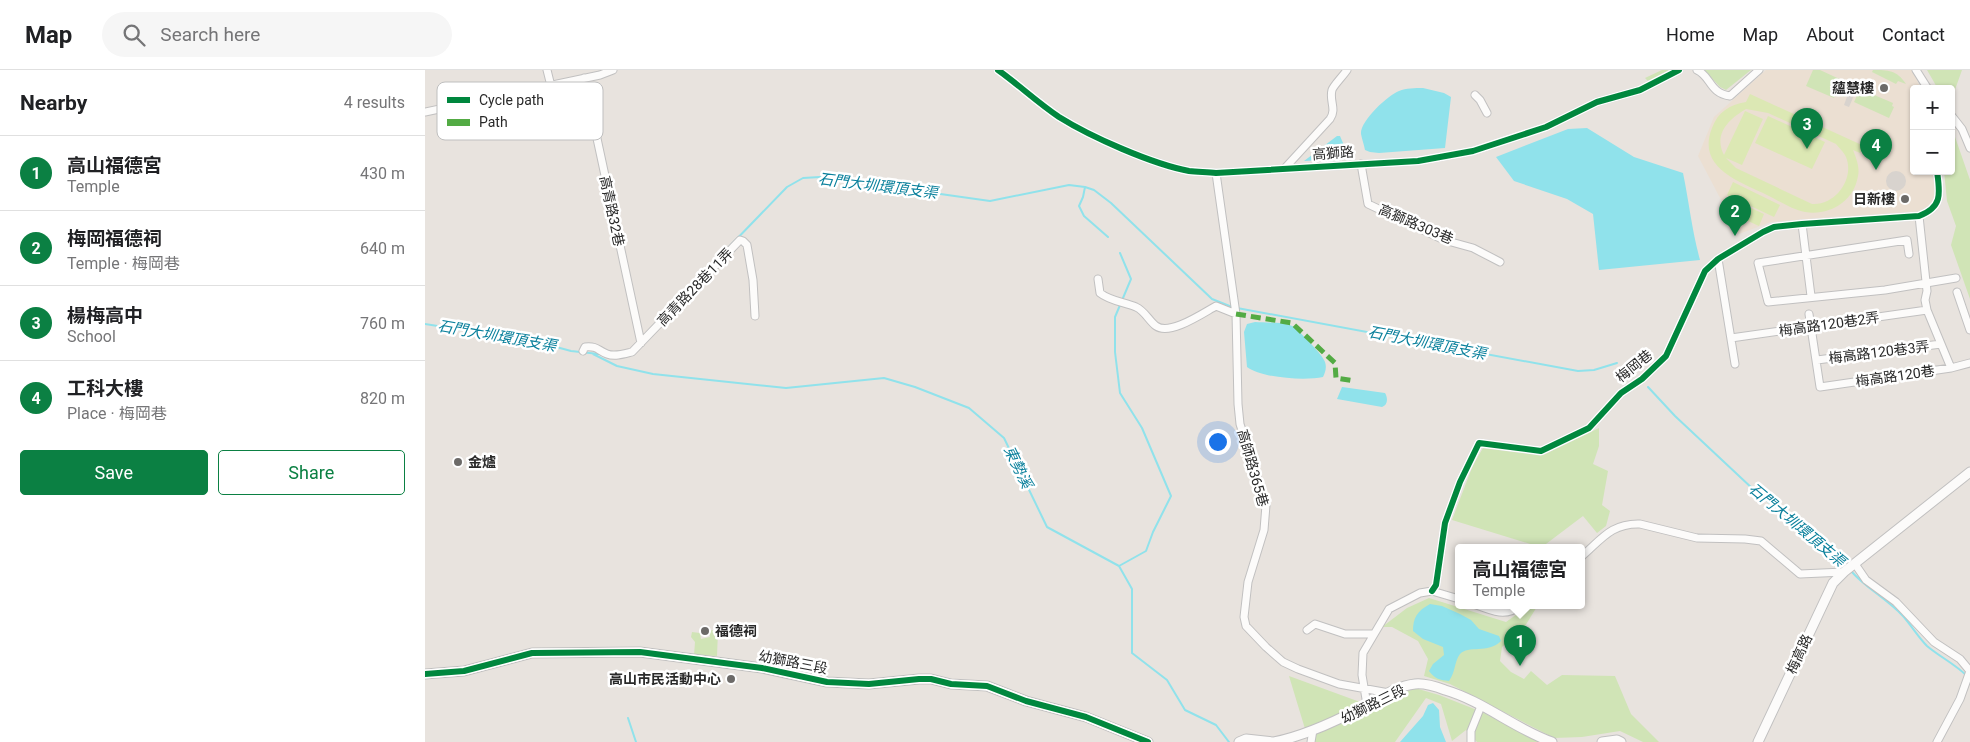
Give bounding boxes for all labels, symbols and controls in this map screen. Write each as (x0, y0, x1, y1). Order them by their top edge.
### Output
search box (102, 12, 452, 57)
text: Map (25, 21, 72, 49)
icon: search (120, 21, 148, 49)
text: Search here (160, 23, 260, 46)
text: Home (1666, 24, 1715, 45)
text: Map (1743, 24, 1778, 45)
text: About (1806, 24, 1854, 45)
text: Contact (1882, 24, 1945, 45)
place label: 蘊慧樓 (1832, 80, 1874, 96)
legend (437, 82, 603, 140)
marker: 蘊慧樓 (1878, 82, 1890, 94)
map controls (1910, 85, 1955, 175)
button: + (1910, 85, 1955, 130)
text: Nearby (20, 91, 87, 115)
text: Cycle path (479, 92, 544, 108)
text: 4 results (344, 93, 405, 112)
pin: 3 (1791, 108, 1823, 149)
text: Path (479, 114, 508, 130)
pin: 4 (1860, 129, 1892, 170)
button: − (1910, 130, 1955, 175)
street label: 高獅路 (1311, 144, 1355, 162)
text: 高山福德宮 (67, 154, 162, 177)
text: 1 (31, 164, 41, 183)
text: 430 m (360, 164, 405, 183)
water label: 石門大圳環頂支渠 (817, 170, 941, 202)
street label: 高青路32巷 (597, 174, 627, 248)
text: Temple (67, 177, 120, 196)
place label: 日新樓 (1853, 191, 1895, 207)
marker: 日新樓 (1899, 193, 1911, 205)
pin: 2 (1719, 195, 1751, 236)
street label: 高獅路303巷 (1376, 201, 1456, 247)
text: 梅岡福德祠 (67, 227, 162, 250)
text: 2 (31, 239, 41, 258)
text: 640 m (360, 239, 405, 258)
street label: 高青路28巷11弄 (654, 245, 736, 329)
text: Temple · 梅岡巷 (67, 254, 180, 273)
text: 楊梅高中 (67, 304, 143, 327)
street label: 梅高路120巷2弄 (1778, 309, 1880, 339)
text: 3 (31, 314, 41, 333)
text: 760 m (360, 314, 405, 333)
water label: 石門大圳環頂支渠 (436, 317, 560, 356)
water label: 石門大圳環頂支渠 (1366, 323, 1490, 364)
text: School (67, 327, 116, 346)
street label: 梅高路120巷3弄 (1828, 338, 1930, 366)
street label: 梅岡巷 (1613, 347, 1655, 385)
street label: 梅高路120巷 (1854, 363, 1936, 389)
text: 工科大樓 (67, 377, 143, 400)
text: 4 (31, 389, 41, 408)
text: 820 m (360, 389, 405, 408)
text: Place · 梅岡巷 (67, 404, 167, 423)
street label: 高師路365巷 (1234, 428, 1272, 508)
your location (1205, 429, 1231, 455)
water label: 東勢溪 (1000, 443, 1037, 493)
button: Save (20, 450, 208, 495)
button: Share (218, 450, 405, 495)
place label: 金爐 (468, 454, 496, 470)
marker: 金爐 (452, 456, 464, 468)
water label: 石門大圳環頂支渠 (1745, 480, 1850, 572)
popup (1455, 544, 1585, 609)
text: 高山福德宮 (1472, 558, 1568, 581)
text: Temple (1472, 581, 1525, 600)
place label: 福德祠 (715, 623, 757, 639)
marker: 福德祠 (699, 625, 711, 637)
pin: 1 (1504, 625, 1536, 666)
street label: 梅高路 (1783, 632, 1815, 676)
street label: 幼獅路三段 (757, 647, 829, 677)
place label: 高山市民活動中心 (609, 671, 721, 687)
marker: 高山市民活動中心 (725, 673, 737, 685)
street label: 幼獅路三段 (1338, 681, 1408, 727)

